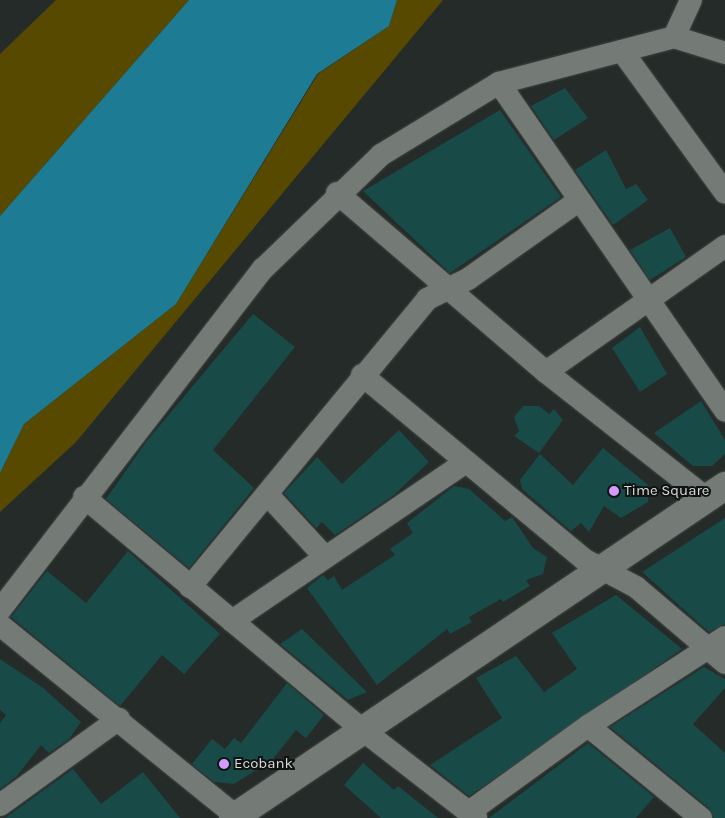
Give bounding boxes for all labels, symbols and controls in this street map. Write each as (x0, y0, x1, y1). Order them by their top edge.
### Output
place label: Time Square (624, 482, 710, 500)
marker: Time Square (608, 485, 620, 497)
place label: Ecobank (234, 755, 293, 773)
marker: Ecobank (218, 758, 230, 770)

